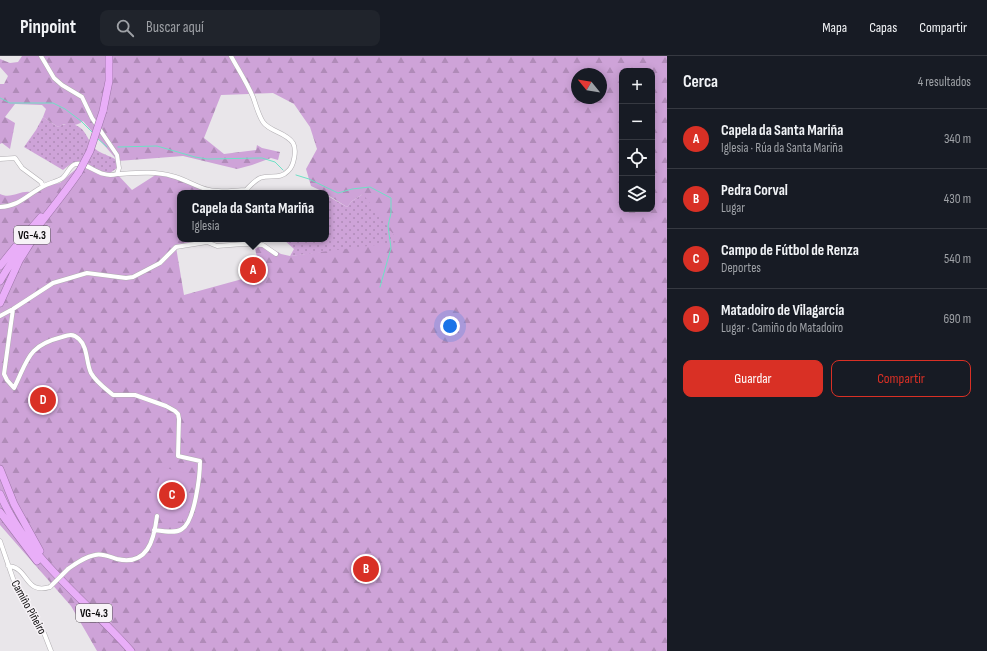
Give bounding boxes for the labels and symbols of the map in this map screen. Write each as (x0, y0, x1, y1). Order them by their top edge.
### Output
north arrow (571, 68, 607, 104)
road number: VG-4.3 (14, 226, 50, 244)
pin: A (240, 255, 266, 285)
your location (440, 316, 460, 336)
pin: D (30, 385, 56, 415)
pin: C (159, 480, 185, 510)
pin: B (353, 554, 379, 584)
street label: Camiño Piñeiro (7, 577, 50, 637)
road number: VG-4.3 (76, 604, 112, 622)

